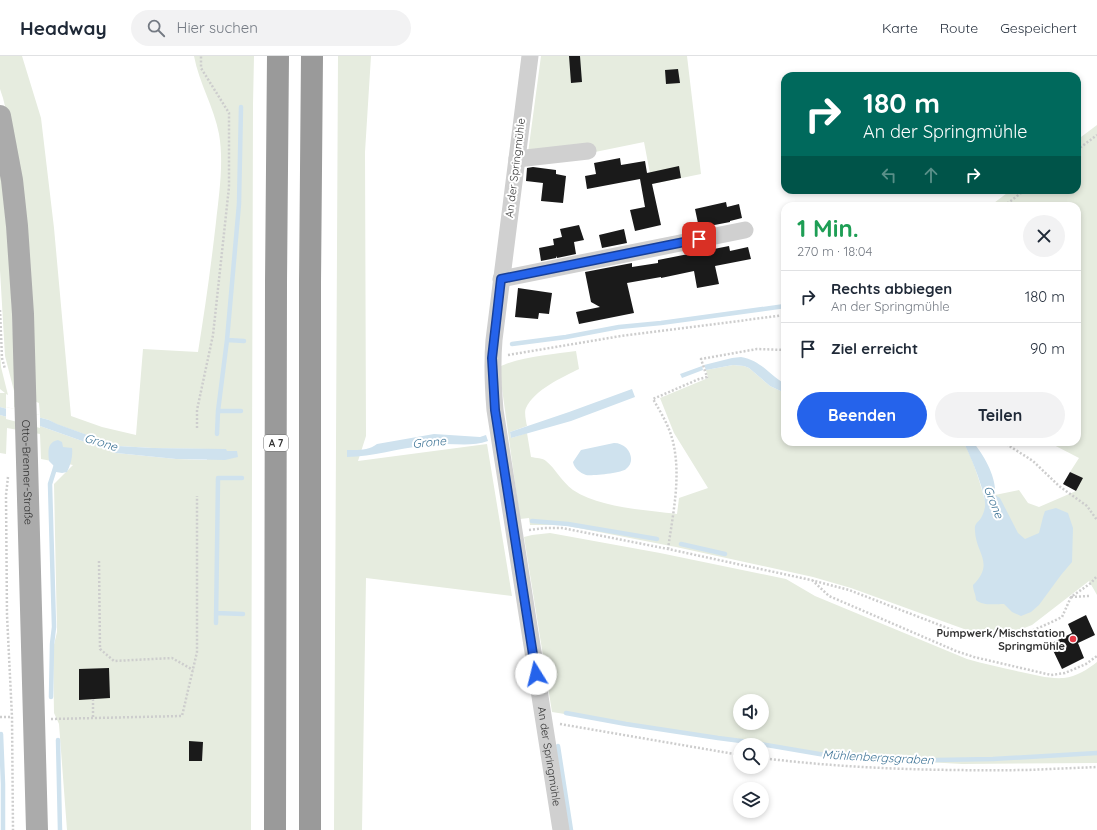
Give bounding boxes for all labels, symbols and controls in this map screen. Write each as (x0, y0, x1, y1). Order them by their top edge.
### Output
search box (131, 10, 411, 46)
text: Headway (20, 16, 107, 40)
icon: search (145, 17, 167, 39)
text: Hier suchen (177, 18, 258, 37)
text: Karte (882, 19, 918, 37)
text: Route (940, 19, 978, 37)
text: Gespeichert (1000, 19, 1077, 37)
text: 180 m (863, 85, 940, 120)
icon: right (797, 88, 849, 140)
street label: An der Springmühle (502, 117, 528, 219)
text: An der Springmühle (863, 120, 1027, 143)
icon: left (878, 164, 900, 186)
icon: ahead (920, 164, 942, 186)
icon: right (962, 164, 984, 186)
text: 1 Min. (797, 213, 859, 243)
button: close (1023, 215, 1065, 257)
pin (682, 222, 716, 256)
icon: arrive (688, 228, 710, 250)
text: 270 m · 18:04 (797, 243, 872, 259)
text: Rechts abbiegen (831, 279, 952, 298)
icon: right (797, 286, 819, 308)
text: 180 m (1025, 287, 1065, 306)
text: An der Springmühle (831, 298, 950, 314)
icon: arrive (797, 338, 819, 360)
text: Ziel erreicht (831, 339, 918, 358)
text: 90 m (1030, 339, 1065, 358)
button: Beenden (797, 392, 927, 438)
button: Teilen (935, 392, 1065, 438)
street label: Otto-Brenner-Straße (19, 420, 36, 525)
water label: Grone (83, 430, 120, 454)
water label: Grone (412, 433, 448, 451)
road number: A 7 (264, 435, 288, 451)
water label: Grone (981, 484, 1008, 522)
place label: Pumpwerk/Mischstation Springmühle (936, 626, 1065, 653)
marker: Pumpwerk/Mischstation Springmühle (1068, 634, 1078, 644)
position arrow (515, 653, 557, 695)
map controls (733, 694, 769, 818)
button: sound (733, 694, 769, 730)
street label: An der Springmühle (535, 706, 564, 807)
button: search (733, 738, 769, 774)
water label: Mühlenbergsgraben (822, 747, 935, 767)
button: layers (733, 782, 769, 818)

